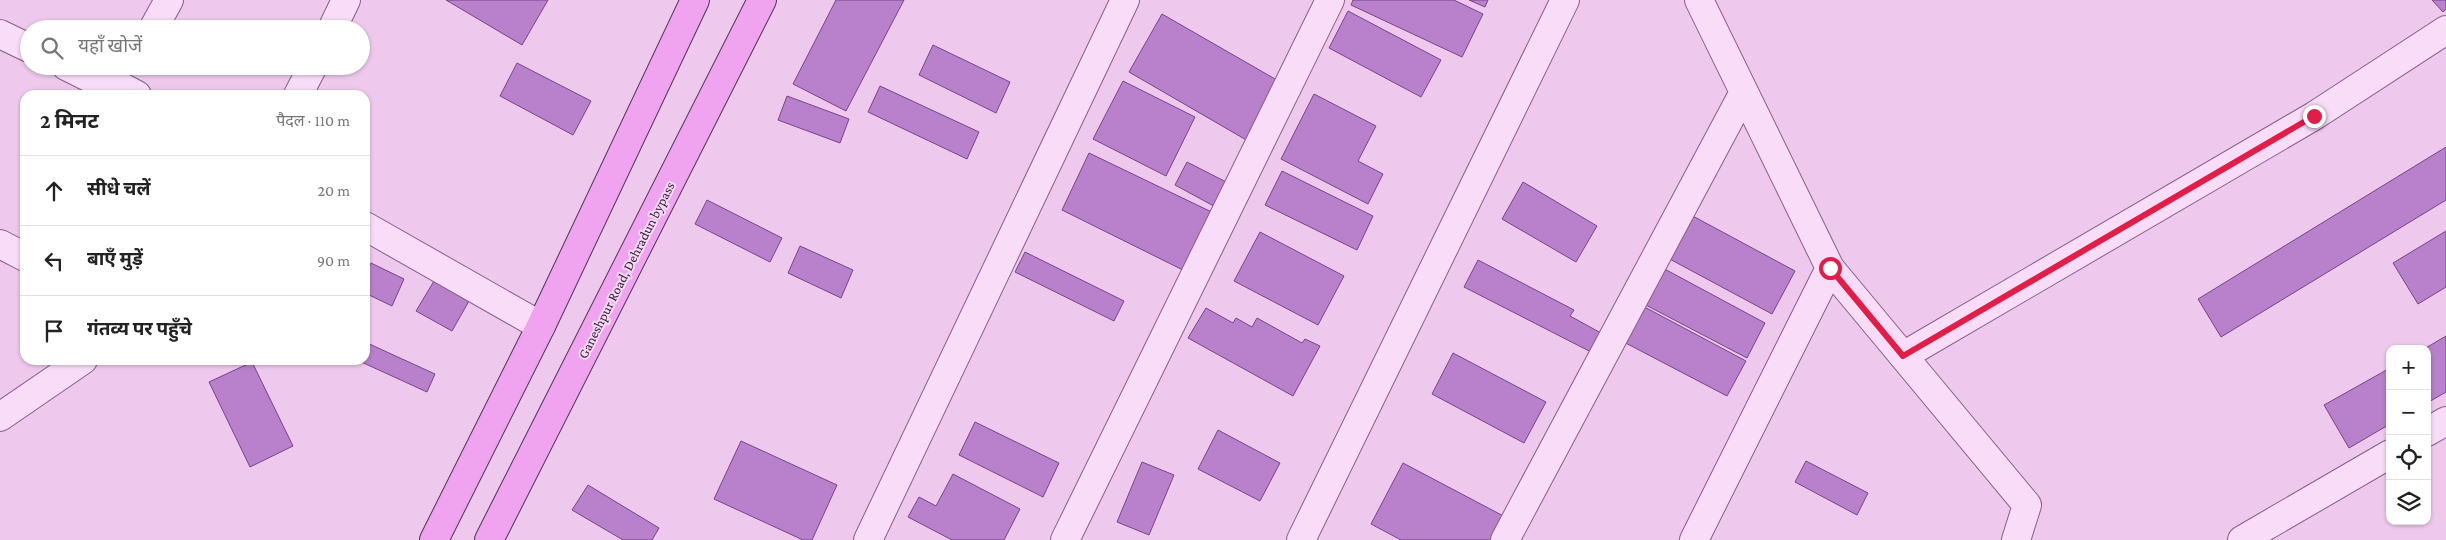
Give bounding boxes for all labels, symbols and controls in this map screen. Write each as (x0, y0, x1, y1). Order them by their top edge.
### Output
search box (20, 20, 370, 75)
icon: search (38, 34, 66, 62)
text: यहाँ खोजें (78, 35, 142, 56)
route end (2303, 105, 2326, 128)
text: 2 मिनट (40, 109, 99, 133)
text: पैदल · 110 m (276, 112, 350, 129)
icon: ahead (40, 177, 68, 205)
text: सीधे चलें (87, 178, 151, 199)
street label: Ganeshpur Road, Dehradun bypass (574, 179, 678, 361)
text: 20 m (317, 182, 350, 199)
icon: left (40, 247, 68, 275)
text: बाएँ मुड़ें (87, 248, 143, 269)
text: 90 m (317, 252, 350, 269)
route start (1819, 257, 1842, 280)
icon: arrive (40, 317, 68, 345)
text: गंतव्य पर पहुँचे (87, 318, 192, 339)
map controls (2386, 345, 2431, 525)
button: + (2386, 345, 2431, 390)
button: − (2386, 390, 2431, 435)
button: locate (2386, 435, 2431, 480)
button: layers (2386, 480, 2431, 525)

